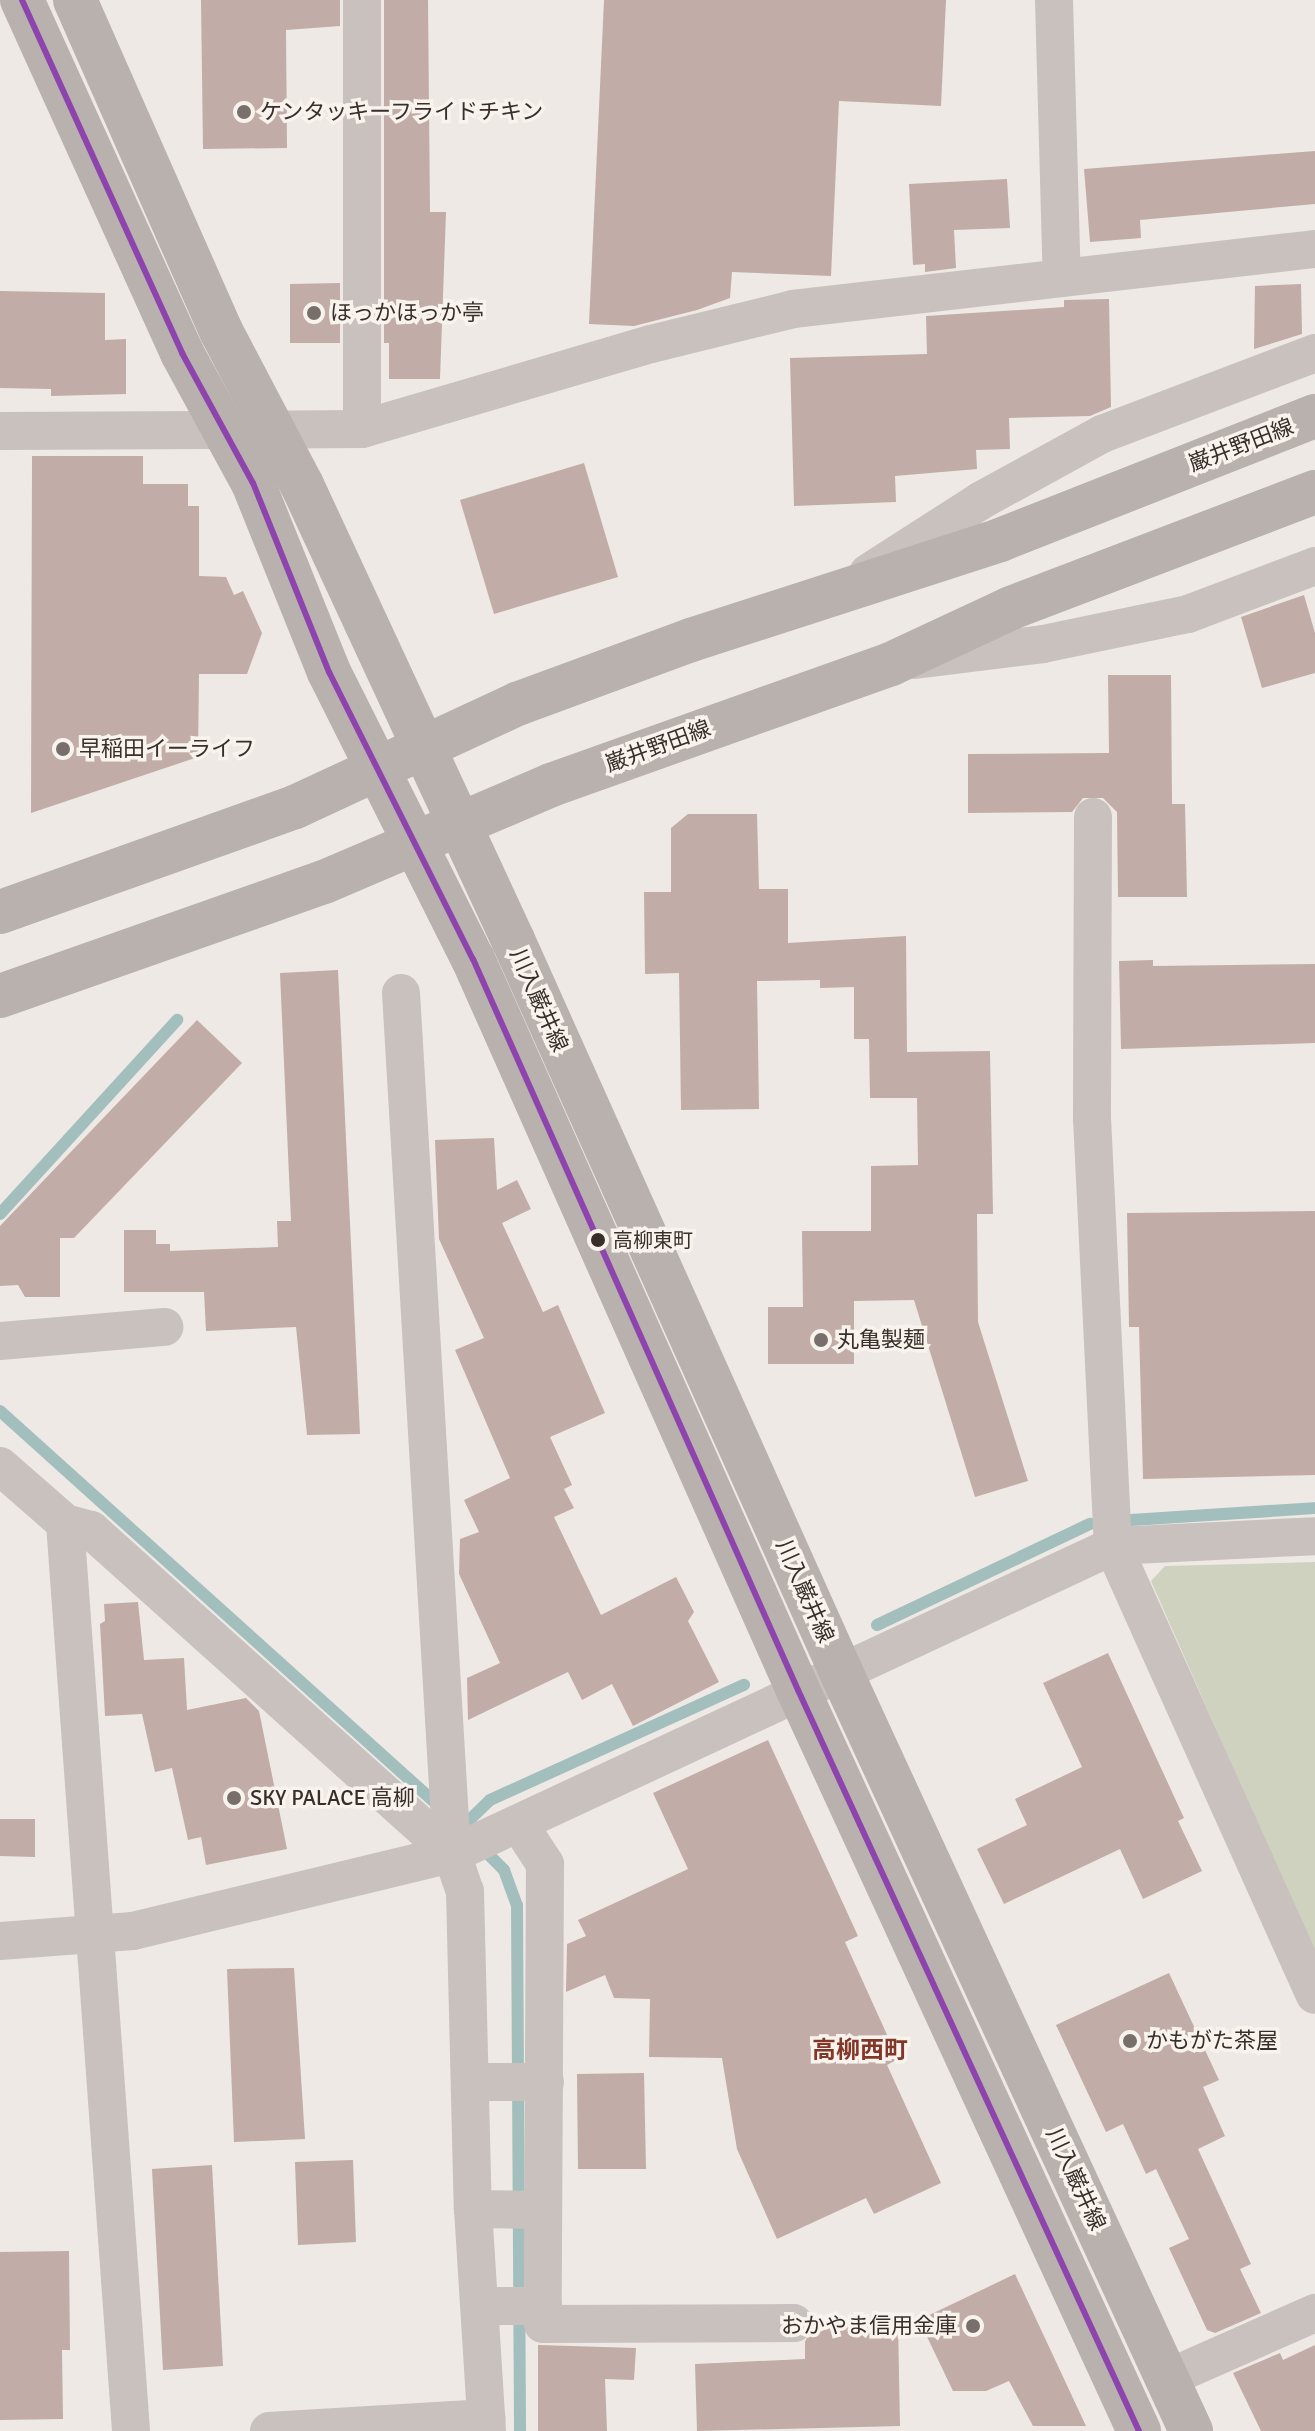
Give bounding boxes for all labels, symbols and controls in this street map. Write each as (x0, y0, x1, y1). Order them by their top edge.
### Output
place label: ケンタッキーフライドチキン (260, 99, 546, 125)
marker: ケンタッキーフライドチキン (235, 103, 253, 121)
place label: ほっかほっか亭 (330, 300, 484, 326)
marker: ほっかほっか亭 (305, 304, 323, 322)
street label: 巌井野田線 (1185, 413, 1297, 477)
street label: 巌井野田線 (602, 715, 714, 777)
place label: 早稲田イーライフ (79, 736, 255, 762)
marker: 早稲田イーライフ (54, 740, 72, 758)
street label: 川入巌井線 (505, 944, 573, 1056)
place label: 高柳東町 (613, 1228, 693, 1252)
marker: 高柳東町 (590, 1232, 606, 1248)
place label: 丸亀製麺 (837, 1327, 925, 1353)
marker: 丸亀製麺 (812, 1331, 830, 1349)
street label: 川入巌井線 (771, 1535, 839, 1647)
place label: SKY PALACE 高柳 (250, 1785, 415, 1811)
marker: SKY PALACE 高柳 (225, 1789, 243, 1807)
place label: かもがた茶屋 (1146, 2028, 1278, 2054)
marker: かもがた茶屋 (1121, 2032, 1139, 2050)
district label: 高柳西町 (812, 2037, 908, 2065)
street label: 川入巌井線 (1041, 2124, 1111, 2234)
place label: おかやま信用金庫 (781, 2313, 957, 2339)
marker: おかやま信用金庫 (964, 2317, 982, 2335)

